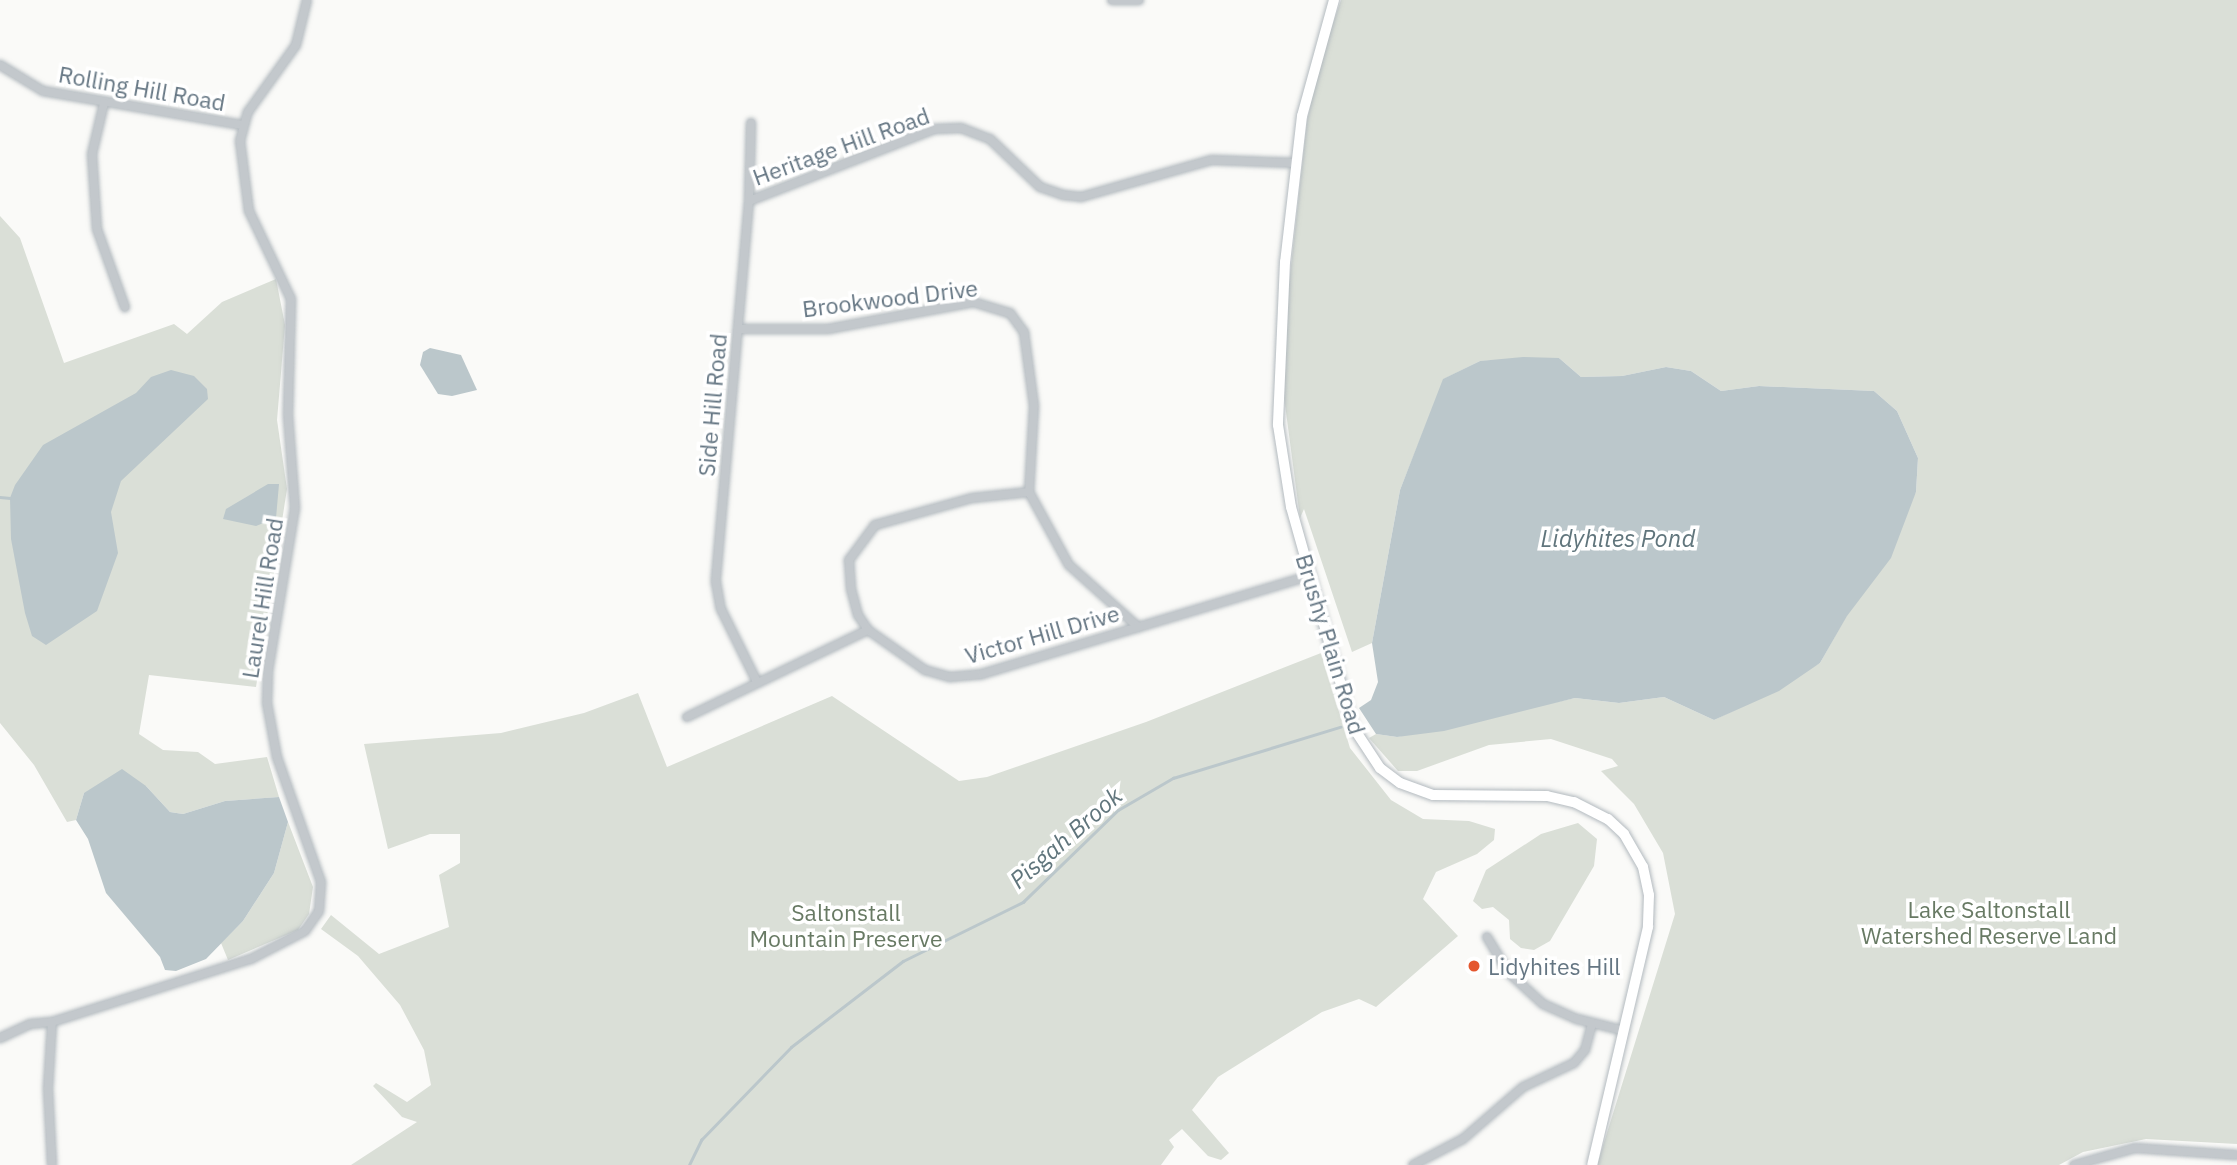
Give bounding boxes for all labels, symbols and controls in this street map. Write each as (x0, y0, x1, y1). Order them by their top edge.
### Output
street label: Rolling Hill Road (57, 60, 227, 116)
street label: Heritage Hill Road (749, 101, 933, 191)
street label: Brookwood Drive (801, 274, 979, 322)
street label: Side Hill Road (692, 332, 732, 478)
street label: Laurel Hill Road (236, 516, 288, 680)
water label: Lidyhites Pond (1541, 525, 1695, 553)
street label: Brushy Plain Road (1290, 551, 1372, 737)
street label: Victor Hill Drive (962, 599, 1122, 669)
water label: Pisgah Brook (1004, 781, 1128, 895)
park label: Lake Saltonstall Watershed Reserve Land (1861, 895, 2117, 949)
park label: Saltonstall Mountain Preserve (749, 898, 943, 952)
place label: Lidyhites Hill (1488, 952, 1621, 980)
marker: Lidyhites Hill (1466, 958, 1482, 974)

